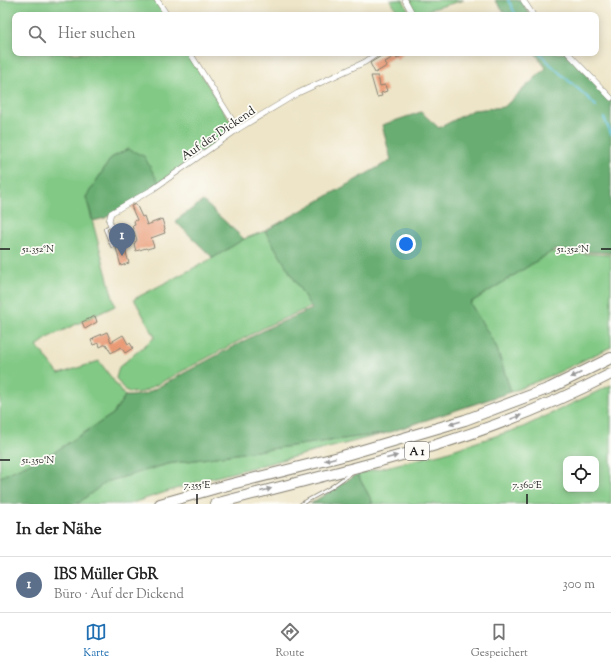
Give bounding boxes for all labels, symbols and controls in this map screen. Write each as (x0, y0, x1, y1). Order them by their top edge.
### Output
search box (12, 12, 599, 56)
icon: search (26, 23, 48, 45)
text: Hier suchen (58, 24, 136, 45)
street label: Auf der Dickend (178, 102, 259, 165)
pin: 1 (109, 223, 135, 256)
your location (396, 234, 416, 254)
text: 51.352°N (21, 242, 54, 257)
text: 51.352°N (556, 242, 589, 257)
one-way arrow (570, 372, 582, 378)
one-way arrow (510, 414, 522, 420)
one-way arrow (449, 420, 461, 426)
road number: A 1 (405, 442, 429, 460)
text: 51.350°N (21, 453, 54, 468)
one-way arrow (386, 454, 398, 460)
one-way arrow (324, 456, 336, 462)
map controls (563, 456, 599, 492)
button: locate (563, 456, 599, 492)
text: 7.355°E (184, 478, 210, 493)
text: 7.360°E (512, 478, 542, 493)
one-way arrow (261, 487, 273, 493)
text: In der Nähe (16, 518, 102, 542)
text: IBS Müller GbR (54, 565, 158, 586)
text: 1 (27, 576, 31, 594)
text: 300 m (563, 576, 595, 594)
text: Büro · Auf der Dickend (54, 586, 184, 604)
tab: Karte (83, 621, 109, 661)
tab: Route (276, 621, 304, 661)
tab: Gespeichert (471, 621, 528, 661)

